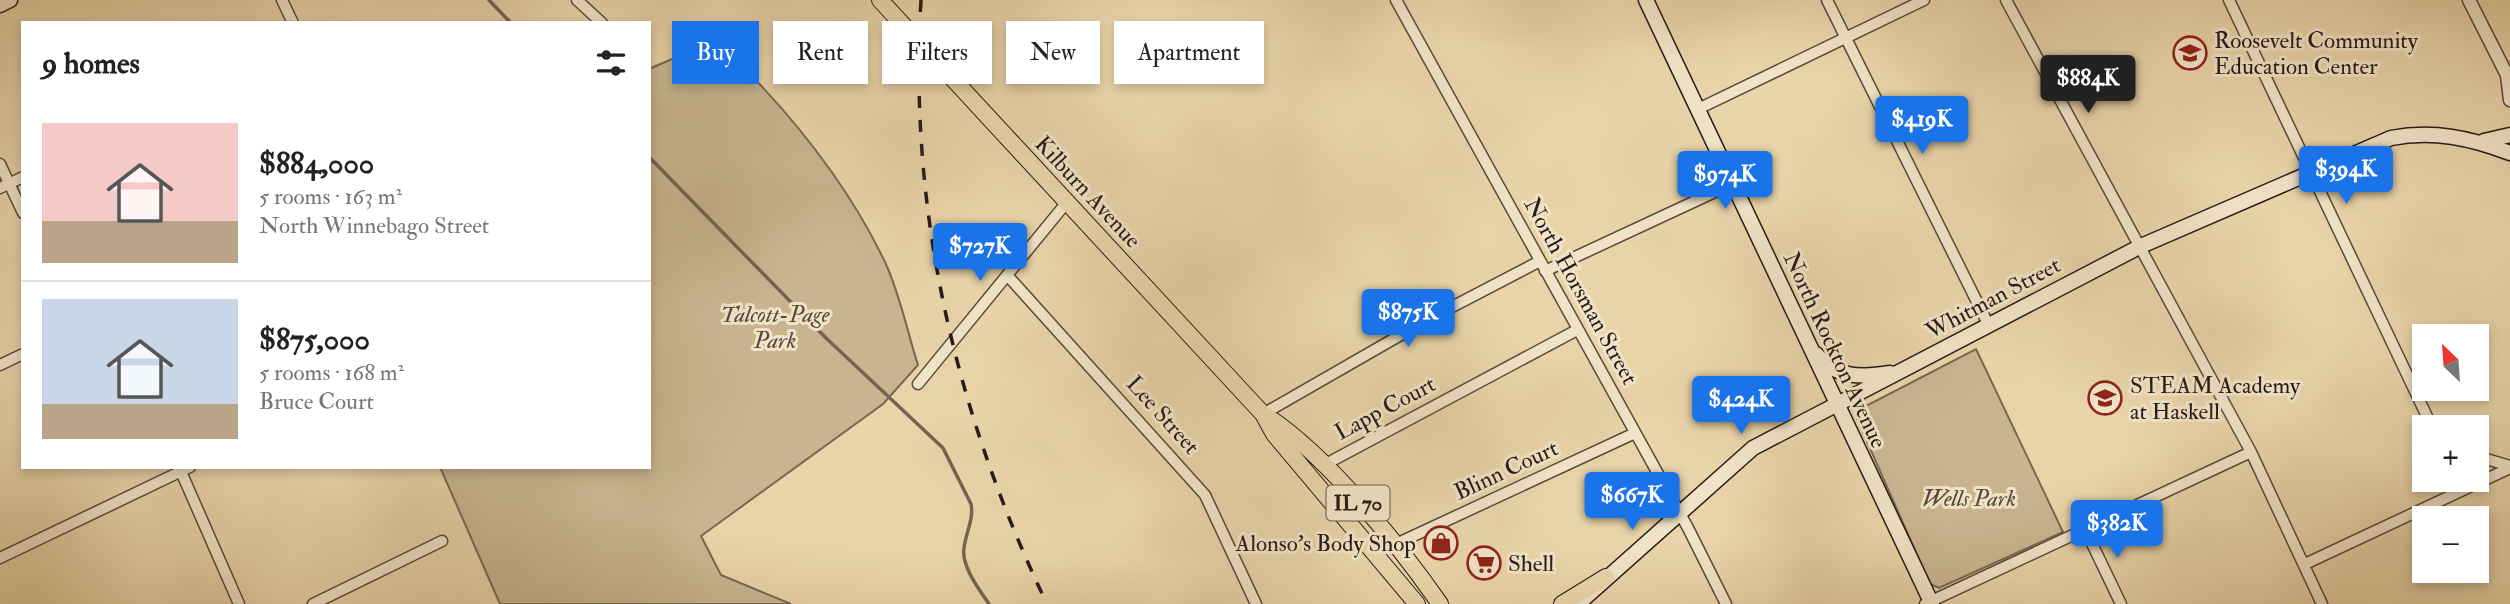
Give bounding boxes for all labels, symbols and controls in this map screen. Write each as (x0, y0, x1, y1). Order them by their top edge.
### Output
chip: Buy (672, 21, 759, 84)
chip: Rent (773, 21, 868, 84)
chip: Filters (882, 21, 992, 84)
chip: New (1006, 21, 1100, 84)
chip: Apartment (1114, 21, 1264, 84)
place label: Roosevelt Community Education Center (2214, 26, 2419, 81)
school or university icon: Roosevelt Community Education Center (2171, 34, 2209, 72)
icon: filters (592, 44, 630, 82)
text: 9 homes (42, 45, 140, 82)
pin: $884K (2039, 55, 2137, 115)
text: $884K (2056, 63, 2120, 92)
pin: $419K (1873, 96, 1971, 156)
text: $419K (1891, 104, 1953, 133)
street label: Kilburn Avenue (1029, 130, 1148, 254)
text: $884,000 (259, 145, 374, 182)
pin: $394K (2297, 146, 2395, 206)
icon: home (98, 151, 182, 235)
pin: $974K (1676, 152, 1774, 211)
text: $394K (2315, 154, 2377, 183)
text: $974K (1693, 159, 1757, 188)
text: 5 rooms · 163 m² (259, 182, 402, 211)
street label: North Horsman Street (1518, 192, 1644, 390)
text: North Winnebago Street (259, 211, 489, 240)
pin: $727K (931, 224, 1029, 283)
text: $727K (949, 231, 1011, 260)
street label: North Rockton Avenue (1777, 247, 1893, 453)
street label: Whitman Street (1920, 250, 2065, 346)
pin: $875K (1359, 290, 1457, 349)
text: $875K (1378, 297, 1438, 326)
park label: Talcott-Page Park (721, 300, 830, 355)
text: $875,000 (259, 321, 370, 358)
north arrow (2412, 324, 2488, 401)
map controls (2412, 324, 2489, 583)
icon: home (98, 327, 182, 411)
text: 5 rooms · 168 m² (259, 358, 404, 387)
street label: Lapp Court (1330, 369, 1441, 448)
street label: Lee Street (1120, 370, 1206, 460)
place label: STEAM Academy at Haskell (2130, 371, 2301, 426)
pin: $424K (1692, 376, 1790, 436)
school or university icon: STEAM Academy at Haskell (2086, 379, 2124, 417)
text: $424K (1708, 384, 1774, 413)
text: Bruce Court (259, 387, 374, 416)
button: + (2412, 415, 2489, 492)
street label: Blinn Court (1449, 433, 1563, 507)
pin: $667K (1583, 472, 1681, 532)
text: $667K (1601, 480, 1663, 509)
park label: Wells Park (1922, 484, 2016, 513)
road number: IL 70 (1326, 486, 1390, 520)
pin: $382K (2068, 500, 2166, 560)
button: − (2412, 506, 2489, 583)
text: $382K (2087, 508, 2147, 537)
shop icon: Alonso's Body Shop (1422, 524, 1460, 562)
place label: Alonso's Body Shop (1235, 529, 1416, 559)
supermarket icon: Shell (1465, 544, 1503, 582)
place label: Shell (1508, 549, 1554, 578)

